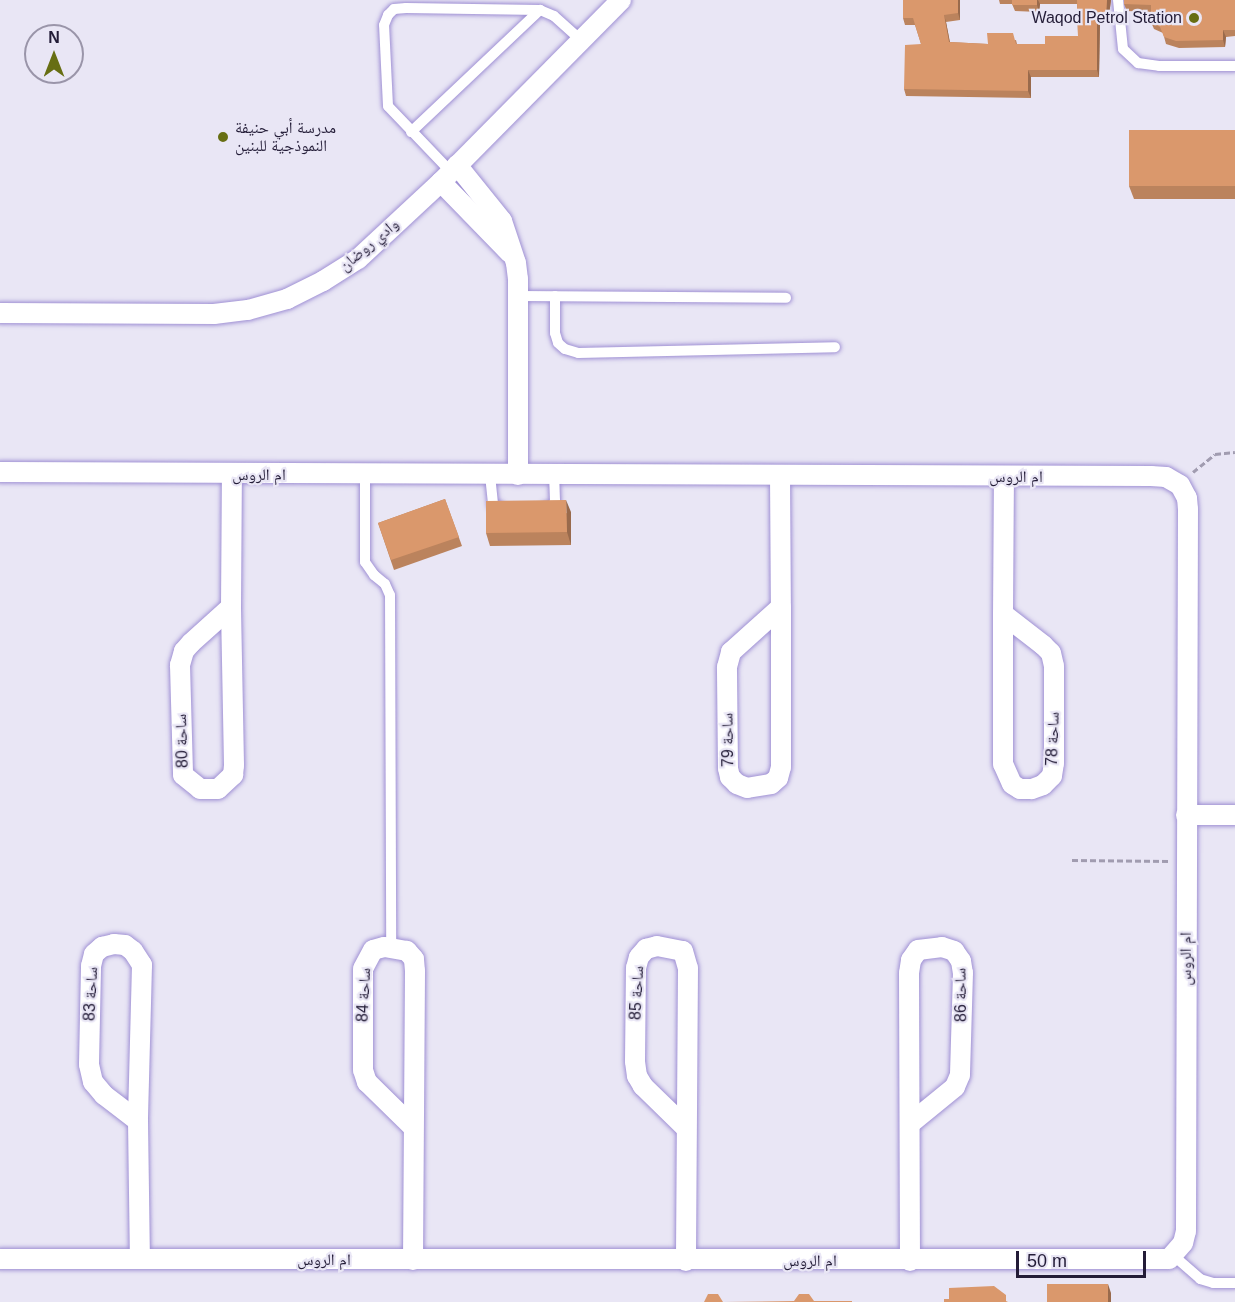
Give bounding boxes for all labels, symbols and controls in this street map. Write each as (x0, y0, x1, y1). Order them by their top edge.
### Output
place label: Waqod Petrol Station (1031, 8, 1182, 28)
marker: Waqod Petrol Station (1187, 11, 1201, 25)
north arrow (24, 24, 84, 84)
text: N (48, 29, 60, 46)
place label: مدرسة أبي حنيفة النموذجية للبنين (235, 118, 336, 156)
marker: مدرسة أبي حنيفة النموذجية للبنين (216, 130, 230, 144)
street label: وادي روضان (335, 215, 403, 275)
street label: ام الروس (232, 465, 286, 485)
street label: ام الروس (989, 467, 1043, 487)
street label: ساحة 78 (1042, 712, 1064, 766)
street label: ساحة 79 (718, 713, 738, 767)
street label: ساحة 80 (171, 714, 193, 768)
street label: ام الروس (1176, 932, 1196, 986)
street label: ساحة 85 (626, 965, 648, 1021)
street label: ساحة 83 (80, 966, 102, 1022)
street label: ساحة 84 (353, 967, 375, 1023)
street label: ساحة 86 (951, 968, 971, 1022)
scale bar (1019, 1239, 1150, 1277)
street label: ام الروس (297, 1250, 351, 1270)
street label: ام الروس (783, 1251, 837, 1271)
text: 50 m (1027, 1251, 1067, 1271)

